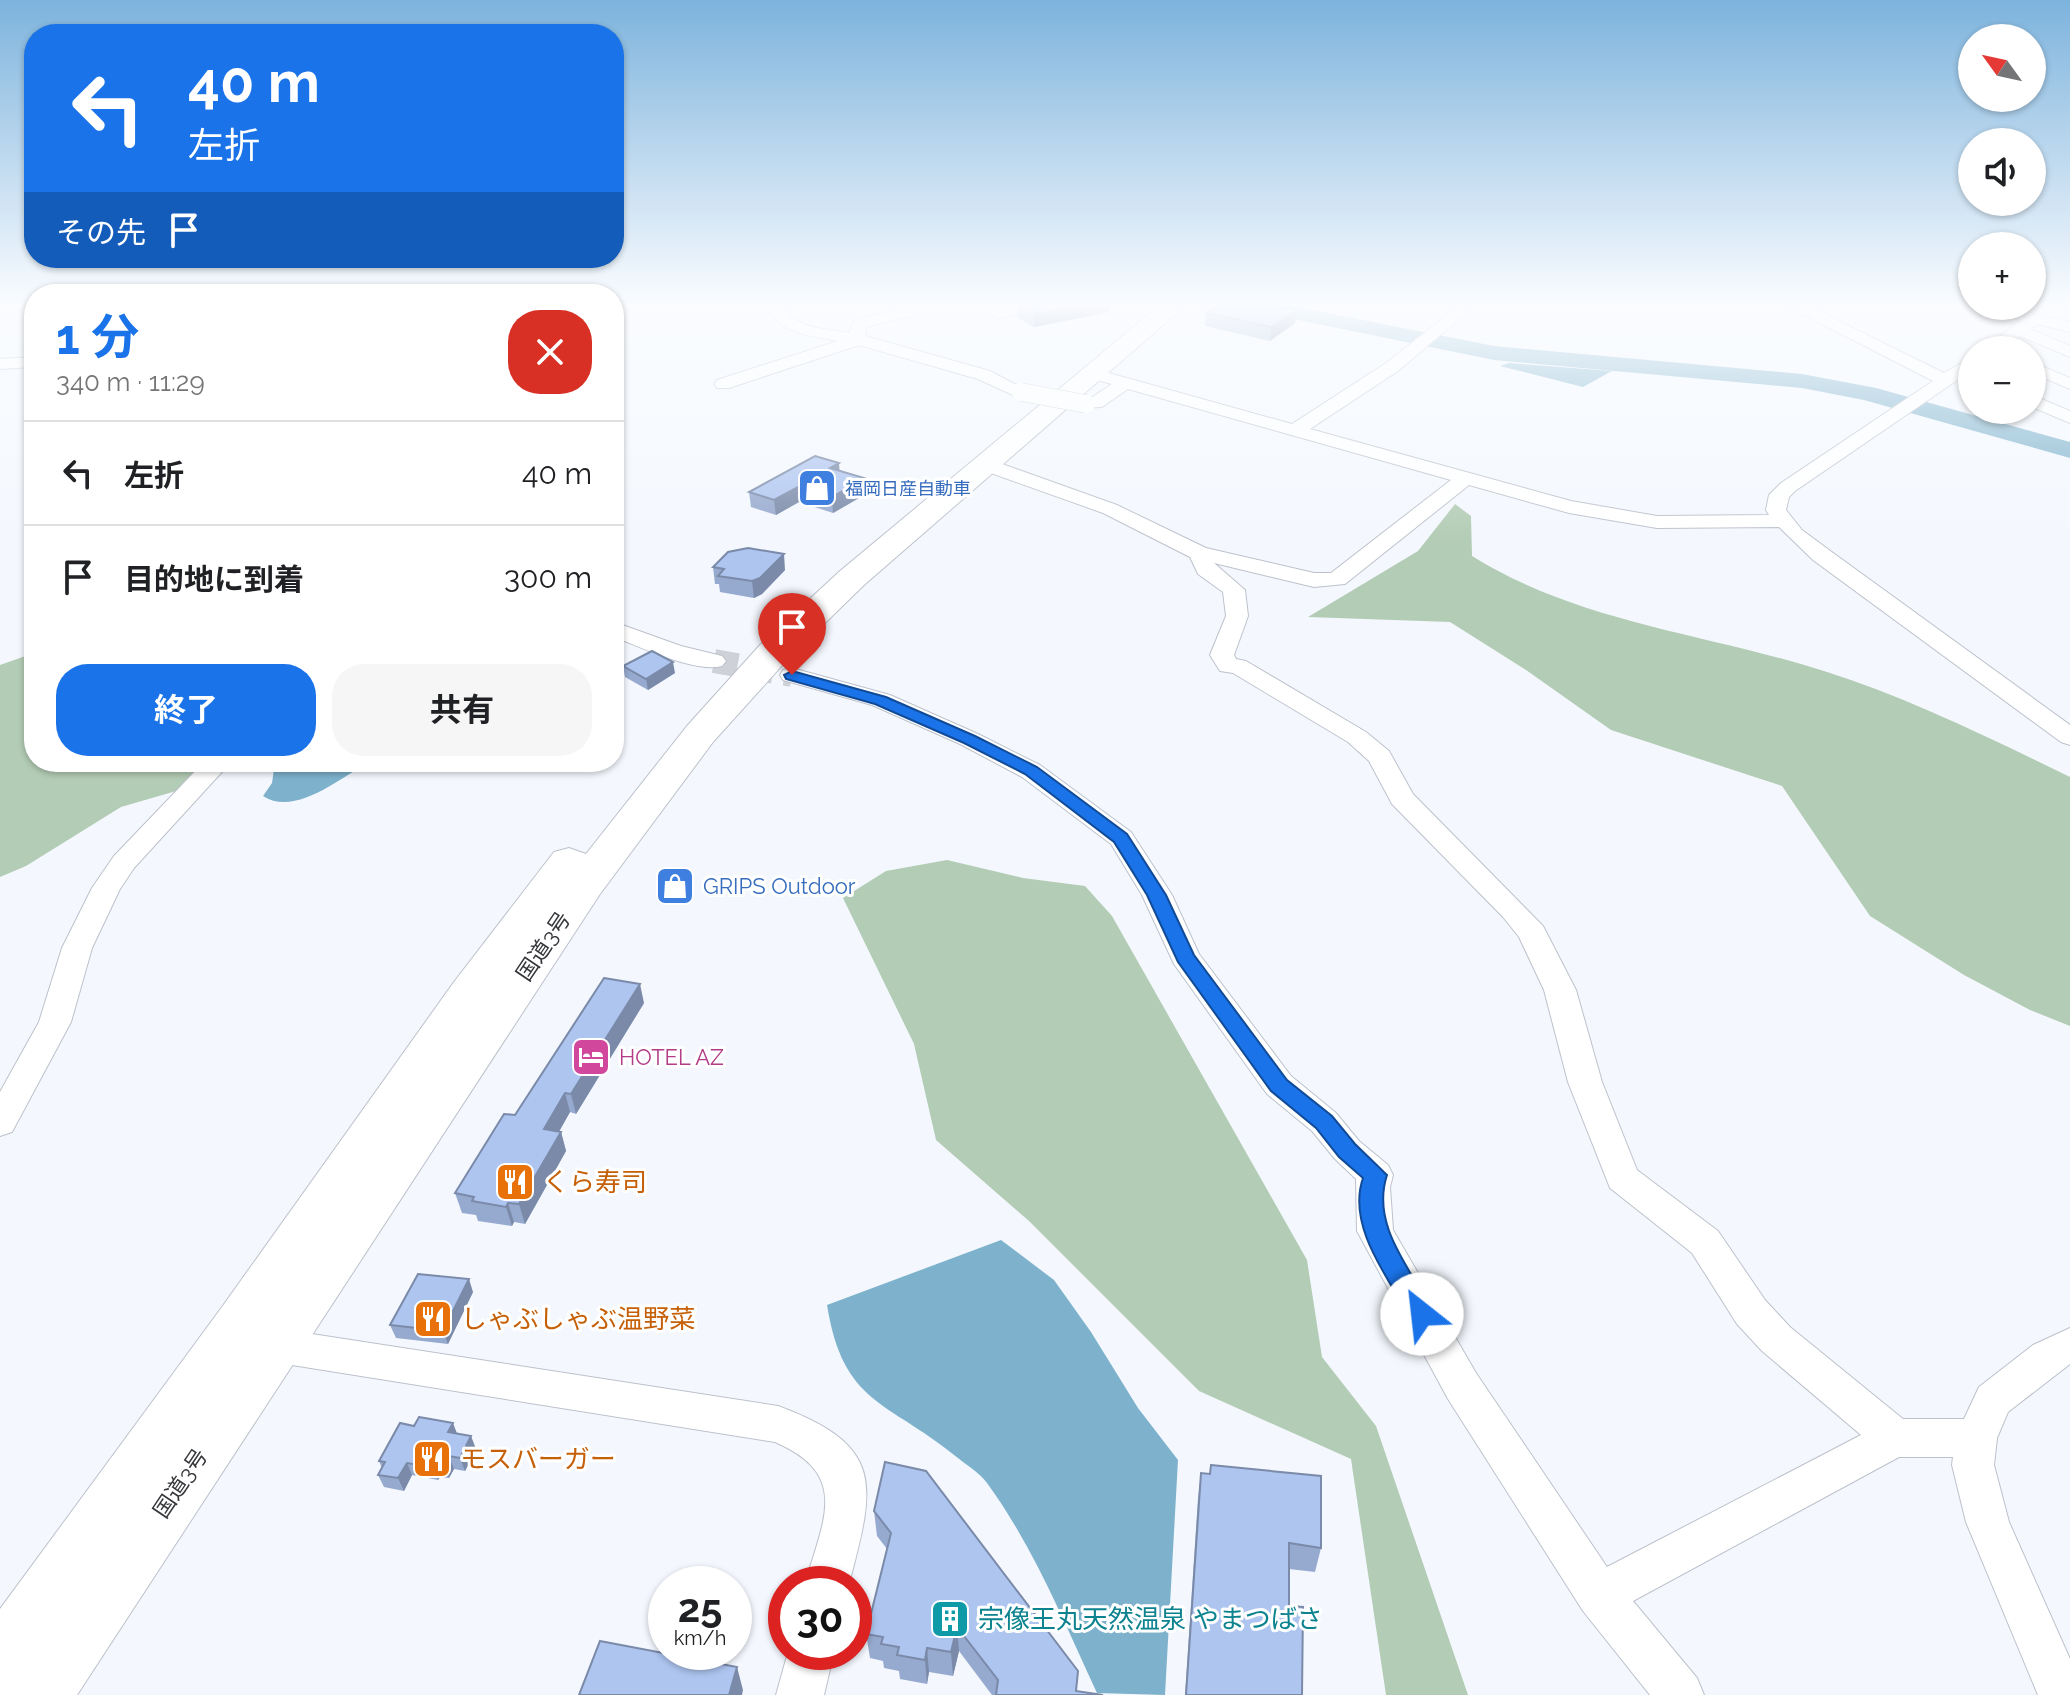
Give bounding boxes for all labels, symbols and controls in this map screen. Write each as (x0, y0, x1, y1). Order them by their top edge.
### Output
north arrow (1958, 24, 2046, 112)
map controls (1958, 24, 2046, 424)
text: 40 m (188, 49, 320, 115)
icon: left (56, 56, 160, 160)
text: 左折 (188, 124, 260, 166)
button: sound (1958, 128, 2046, 216)
icon: arrive (162, 208, 206, 252)
text: その先 (56, 215, 146, 250)
button: + (1958, 232, 2046, 320)
text: 1 分 (56, 309, 139, 365)
button: close (508, 310, 592, 394)
button: − (1958, 336, 2046, 424)
text: 340 m · 11:29 (56, 367, 205, 397)
icon: left (56, 451, 100, 495)
text: 40 m (522, 456, 592, 491)
text: 左折 (124, 458, 184, 493)
shop icon: 福岡日産自動車 (796, 467, 838, 509)
place label: 福岡日産自動車 (845, 478, 971, 499)
icon: arrive (56, 555, 100, 599)
text: 300 m (504, 560, 592, 595)
text: 目的地に到着 (124, 562, 304, 597)
pin (758, 593, 826, 675)
icon: arrive (770, 605, 814, 649)
button: 終了 (56, 664, 316, 756)
button: 共有 (332, 664, 592, 756)
shop icon: GRIPS Outdoor (654, 865, 696, 907)
place label: GRIPS Outdoor (703, 873, 856, 899)
street label: 国道3号 (510, 907, 576, 985)
hotel icon: HOTEL AZ (570, 1036, 612, 1078)
place label: HOTEL AZ (619, 1044, 724, 1070)
restaurant icon: くら寿司 (494, 1161, 536, 1203)
place label: くら寿司 (543, 1167, 647, 1197)
position arrow (1380, 1272, 1464, 1356)
restaurant icon: しゃぶしゃぶ温野菜 (412, 1298, 454, 1340)
place label: しゃぶしゃぶ温野菜 (461, 1304, 695, 1334)
restaurant icon: モスバーガー (411, 1438, 453, 1480)
street label: 国道3号 (147, 1444, 213, 1522)
place label: モスバーガー (460, 1444, 616, 1474)
speed limit sign: 30 (768, 1566, 872, 1670)
text: 25 (678, 1584, 722, 1631)
building icon: 宗像王丸天然温泉 やまつばさ (929, 1598, 971, 1640)
place label: 宗像王丸天然温泉 やまつばさ (978, 1604, 1323, 1634)
text: km/h (674, 1626, 726, 1650)

